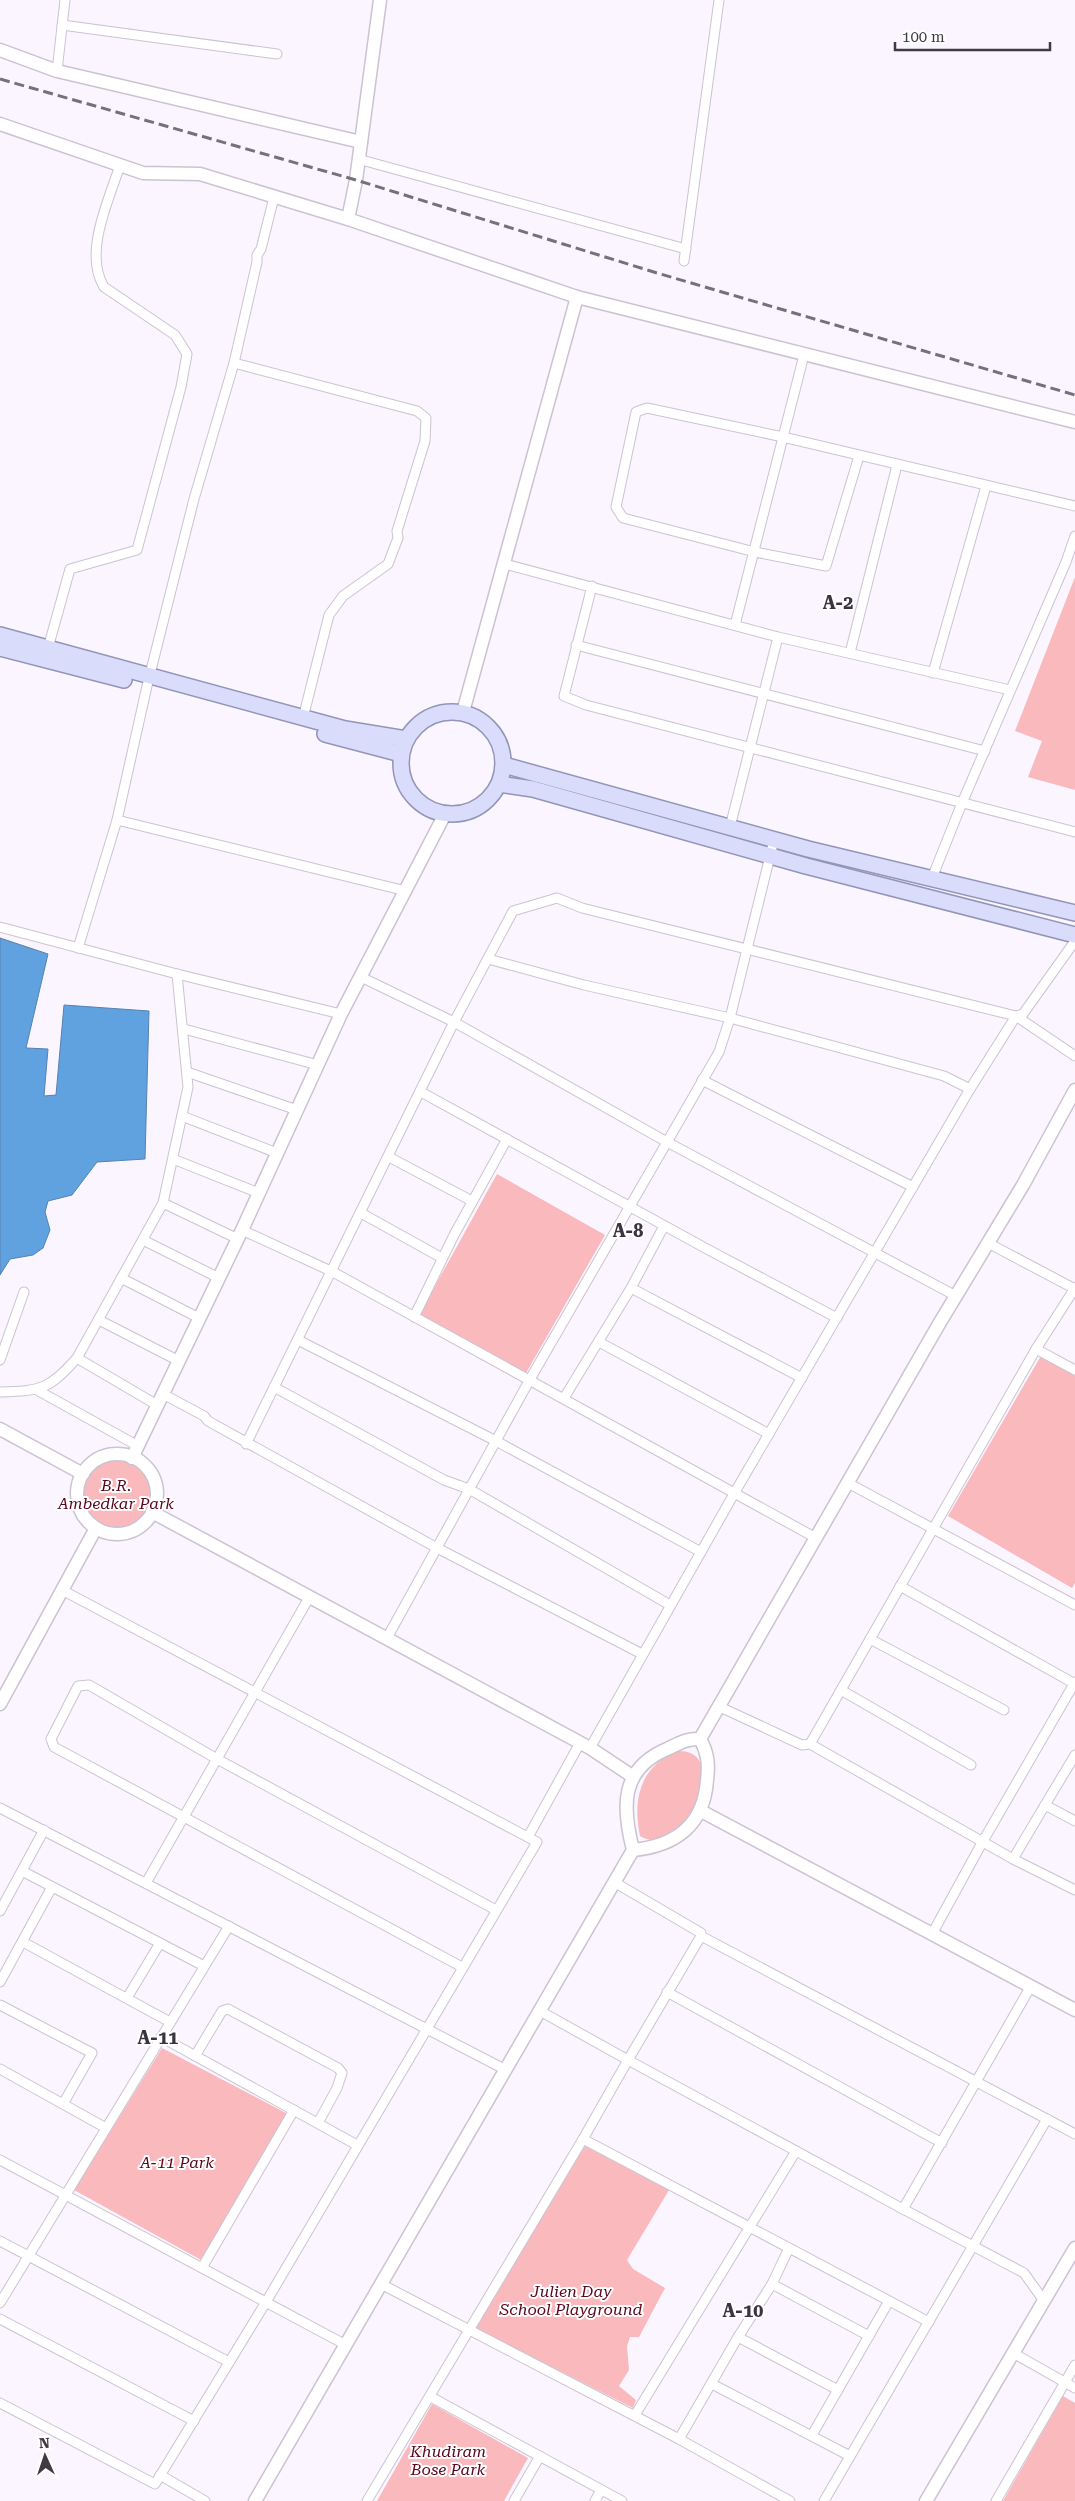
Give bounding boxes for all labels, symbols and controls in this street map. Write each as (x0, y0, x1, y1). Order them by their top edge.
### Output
scale bar (895, 20, 1050, 52)
text: 100 m (902, 28, 945, 46)
district label: A-2 (823, 592, 853, 613)
district label: A-8 (613, 1220, 643, 1241)
park label: B.R. Ambedkar Park (57, 1476, 174, 1513)
district label: A-11 (138, 2027, 178, 2048)
park label: A-11 Park (139, 2153, 214, 2172)
park label: Julien Day School Playground (498, 2282, 643, 2319)
district label: A-10 (723, 2300, 763, 2321)
north arrow (20, 2431, 70, 2481)
text: N (39, 2435, 50, 2451)
park label: Khudiram Bose Park (409, 2442, 486, 2479)

